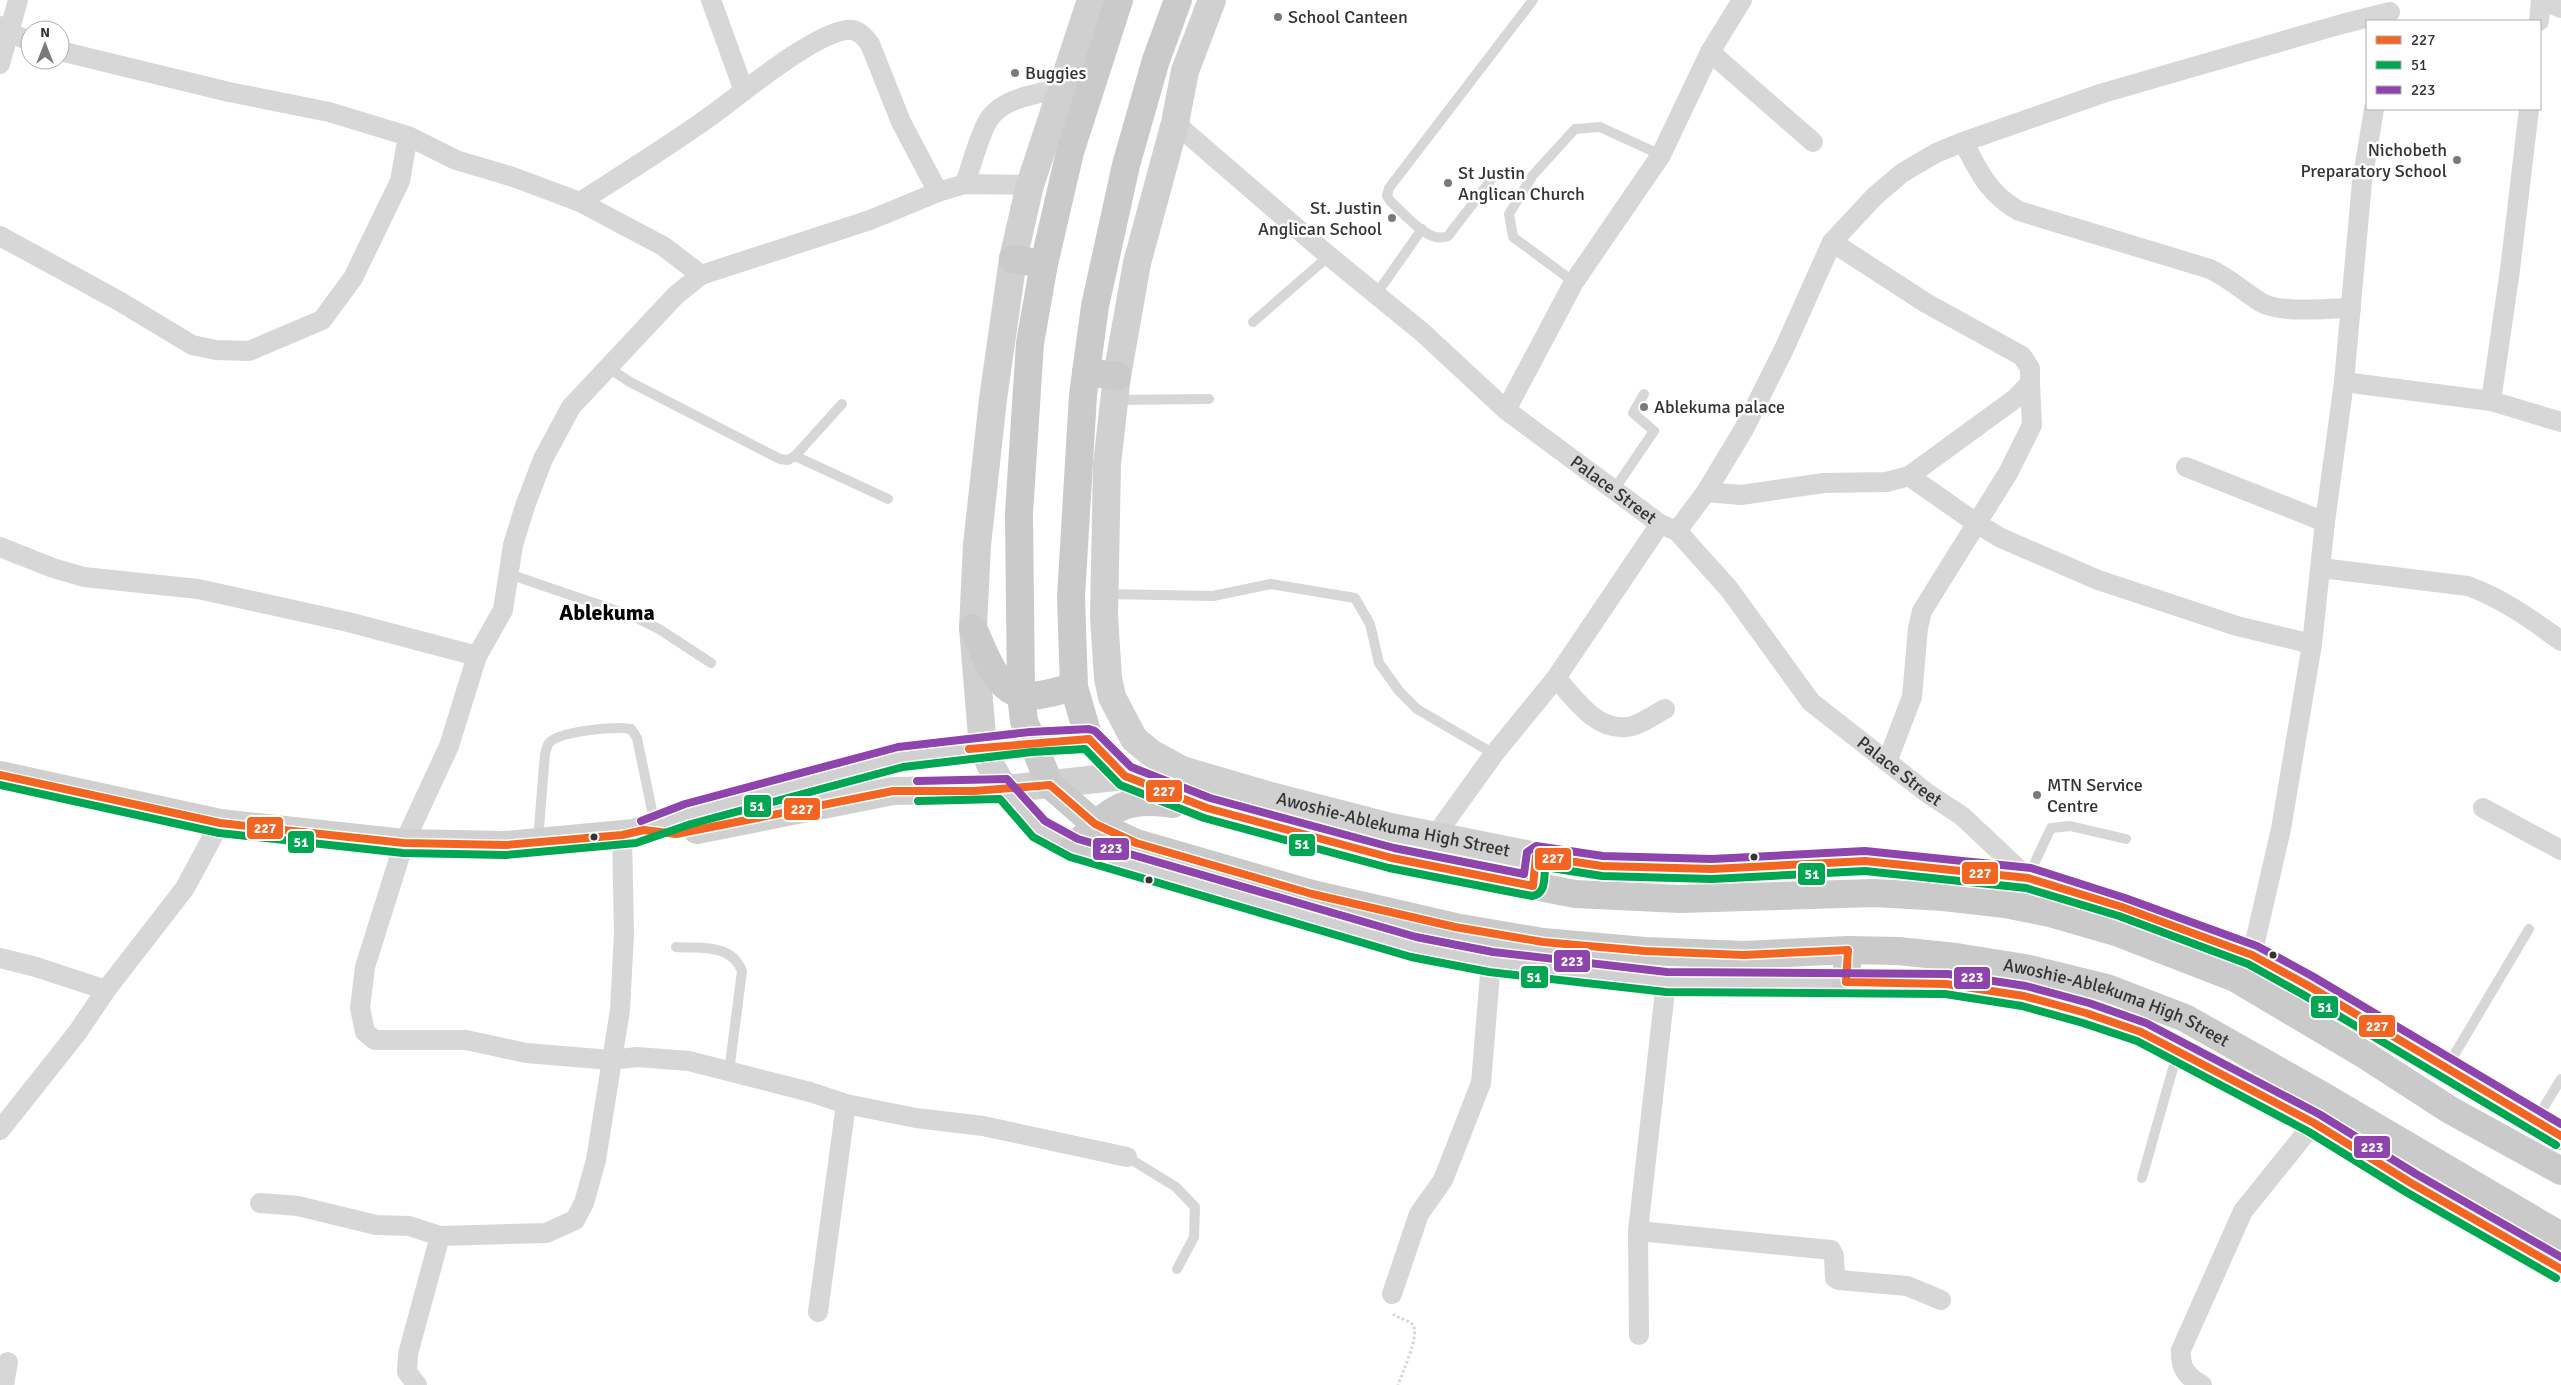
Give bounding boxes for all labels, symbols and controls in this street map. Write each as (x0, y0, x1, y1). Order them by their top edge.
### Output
place label: School Canteen (1288, 6, 1408, 28)
marker: School Canteen (1272, 11, 1284, 23)
north arrow (20, 20, 70, 70)
legend (2366, 20, 2541, 110)
text: N (40, 24, 50, 41)
text: 227 (2411, 31, 2435, 49)
text: 51 (2411, 56, 2427, 74)
place label: Buggies (1025, 62, 1087, 84)
marker: Buggies (1009, 67, 1021, 79)
text: 223 (2411, 81, 2435, 99)
place label: Nichobeth Preparatory School (2300, 139, 2447, 182)
marker: Nichobeth Preparatory School (2451, 154, 2463, 166)
place label: St Justin Anglican Church (1458, 162, 1585, 205)
marker: St Justin Anglican Church (1442, 177, 1454, 189)
place label: St. Justin Anglican School (1258, 197, 1382, 240)
marker: St. Justin Anglican School (1386, 212, 1398, 224)
place label: Ablekuma palace (1654, 396, 1785, 418)
marker: Ablekuma palace (1638, 401, 1650, 413)
street label: Palace Street (1566, 451, 1661, 529)
district label: Ablekuma (559, 599, 655, 626)
street label: Palace Street (1853, 731, 1946, 811)
place label: MTN Service Centre (2047, 774, 2143, 817)
line badge: 227 (1145, 779, 1183, 803)
text: 227 (1153, 783, 1176, 800)
street label: Awoshie-Ablekuma High Street (1274, 787, 1512, 862)
marker: MTN Service Centre (2031, 789, 2043, 801)
line badge: 51 (743, 794, 772, 818)
line badge: 227 (783, 797, 821, 821)
text: 51 (749, 798, 765, 815)
text: 227 (791, 801, 814, 818)
line badge: 227 (246, 816, 284, 840)
text: 227 (254, 820, 277, 837)
line badge: 51 (287, 830, 315, 854)
unlabelled marker (589, 832, 599, 842)
line badge: 51 (1288, 833, 1316, 857)
text: 51 (293, 834, 309, 851)
text: 51 (1294, 836, 1310, 853)
line badge: 223 (1092, 837, 1130, 861)
text: 223 (1100, 840, 1122, 857)
line badge: 227 (1534, 847, 1572, 871)
text: 227 (1542, 850, 1565, 867)
unlabelled marker (1749, 852, 1759, 862)
line badge: 227 (1961, 861, 1999, 885)
line badge: 51 (1797, 862, 1826, 886)
text: 227 (1969, 865, 1992, 882)
text: 51 (1804, 866, 1820, 883)
unlabelled marker (1144, 875, 1154, 885)
line badge: 223 (1553, 949, 1591, 973)
unlabelled marker (2268, 950, 2278, 960)
text: 223 (1561, 953, 1583, 970)
street label: Awoshie-Ablekuma High Street (2002, 954, 2233, 1052)
line badge: 51 (1520, 965, 1549, 989)
line badge: 223 (1953, 966, 1991, 990)
text: 51 (1526, 969, 1542, 986)
text: 223 (1961, 969, 1983, 986)
line badge: 51 (2310, 995, 2339, 1019)
text: 51 (2317, 999, 2333, 1016)
line badge: 227 (2358, 1014, 2396, 1038)
text: 227 (2366, 1018, 2389, 1035)
line badge: 223 (2353, 1135, 2391, 1159)
text: 223 (2361, 1139, 2383, 1156)

